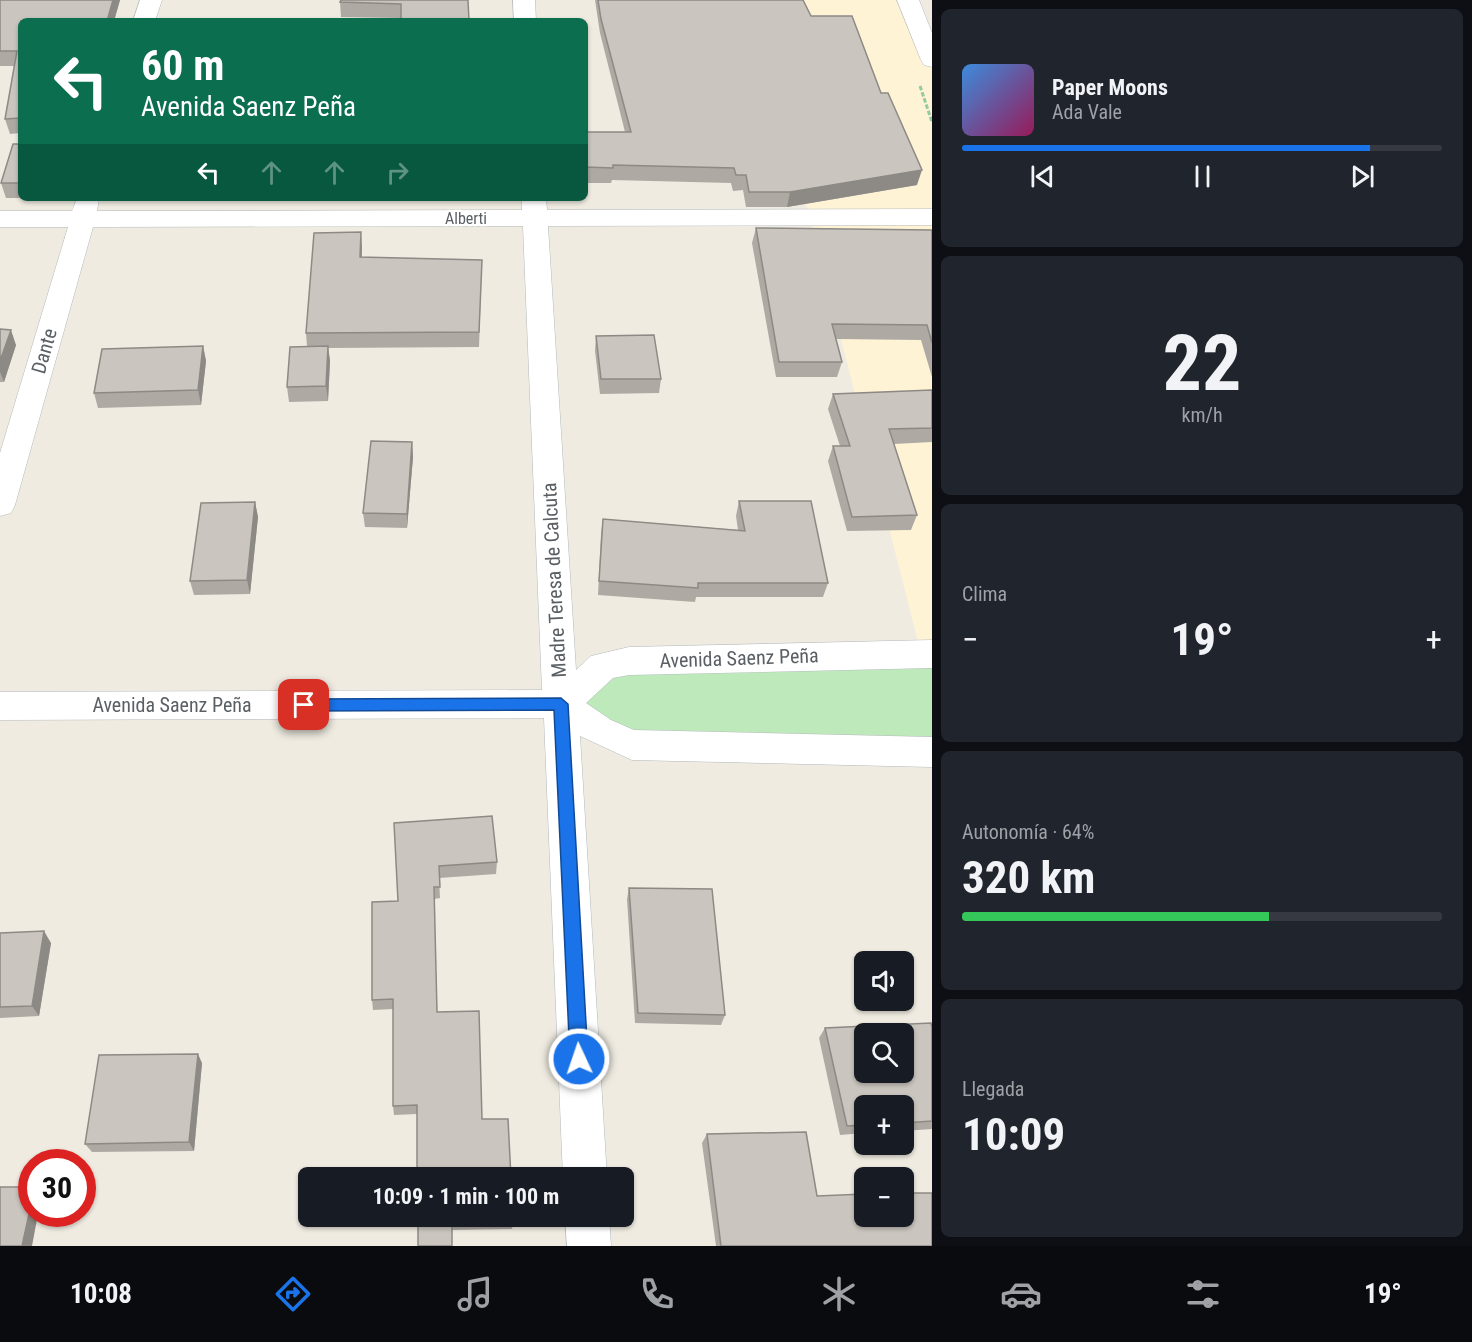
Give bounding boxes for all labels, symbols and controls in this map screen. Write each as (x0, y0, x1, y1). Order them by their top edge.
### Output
text: 60 m (141, 41, 224, 90)
icon: left (42, 42, 120, 120)
text: Paper Moons (1052, 75, 1168, 100)
text: Avenida Saenz Peña (141, 91, 356, 123)
text: Ada Vale (1052, 100, 1122, 124)
icon: left (192, 156, 225, 189)
icon: ahead (255, 156, 288, 189)
icon: ahead (318, 156, 351, 189)
icon: right (381, 156, 414, 189)
icon: previous (1026, 160, 1059, 193)
icon: pause (1186, 160, 1219, 193)
icon: next (1346, 160, 1379, 193)
street label: Alberti (445, 209, 487, 228)
text: 22 (1163, 318, 1241, 409)
street label: Dante (26, 326, 62, 376)
text: km/h (1181, 403, 1223, 427)
street label: Madre Teresa de Calcuta (537, 482, 571, 678)
text: Clima (962, 582, 1007, 606)
text: 19° (1171, 613, 1234, 666)
text: − (962, 620, 979, 659)
text: + (1426, 620, 1442, 659)
street label: Avenida Saenz Peña (659, 643, 819, 673)
pin (278, 679, 329, 730)
icon: arrive (287, 688, 320, 721)
street label: Avenida Saenz Peña (92, 693, 252, 717)
text: Autonomía · 64% (962, 820, 1094, 844)
text: 320 km (962, 851, 1095, 904)
map controls (854, 951, 914, 1227)
button: sound (854, 951, 914, 1011)
button: search (854, 1023, 914, 1083)
position arrow (547, 1027, 611, 1091)
text: Llegada (962, 1077, 1024, 1101)
button: + (854, 1095, 914, 1155)
text: 10:09 (962, 1108, 1065, 1161)
speed limit sign: 30 (18, 1149, 96, 1227)
button: − (854, 1167, 914, 1227)
text: 10:09 · 1 min · 100 m (373, 1184, 559, 1209)
icon: directions (272, 1273, 314, 1315)
icon: music (454, 1273, 496, 1315)
icon: phone (636, 1273, 678, 1315)
icon: climate (818, 1273, 860, 1315)
icon: car (1000, 1273, 1042, 1315)
icon: filters (1182, 1273, 1224, 1315)
text: 10:08 (70, 1278, 132, 1310)
text: 19° (1364, 1278, 1402, 1310)

